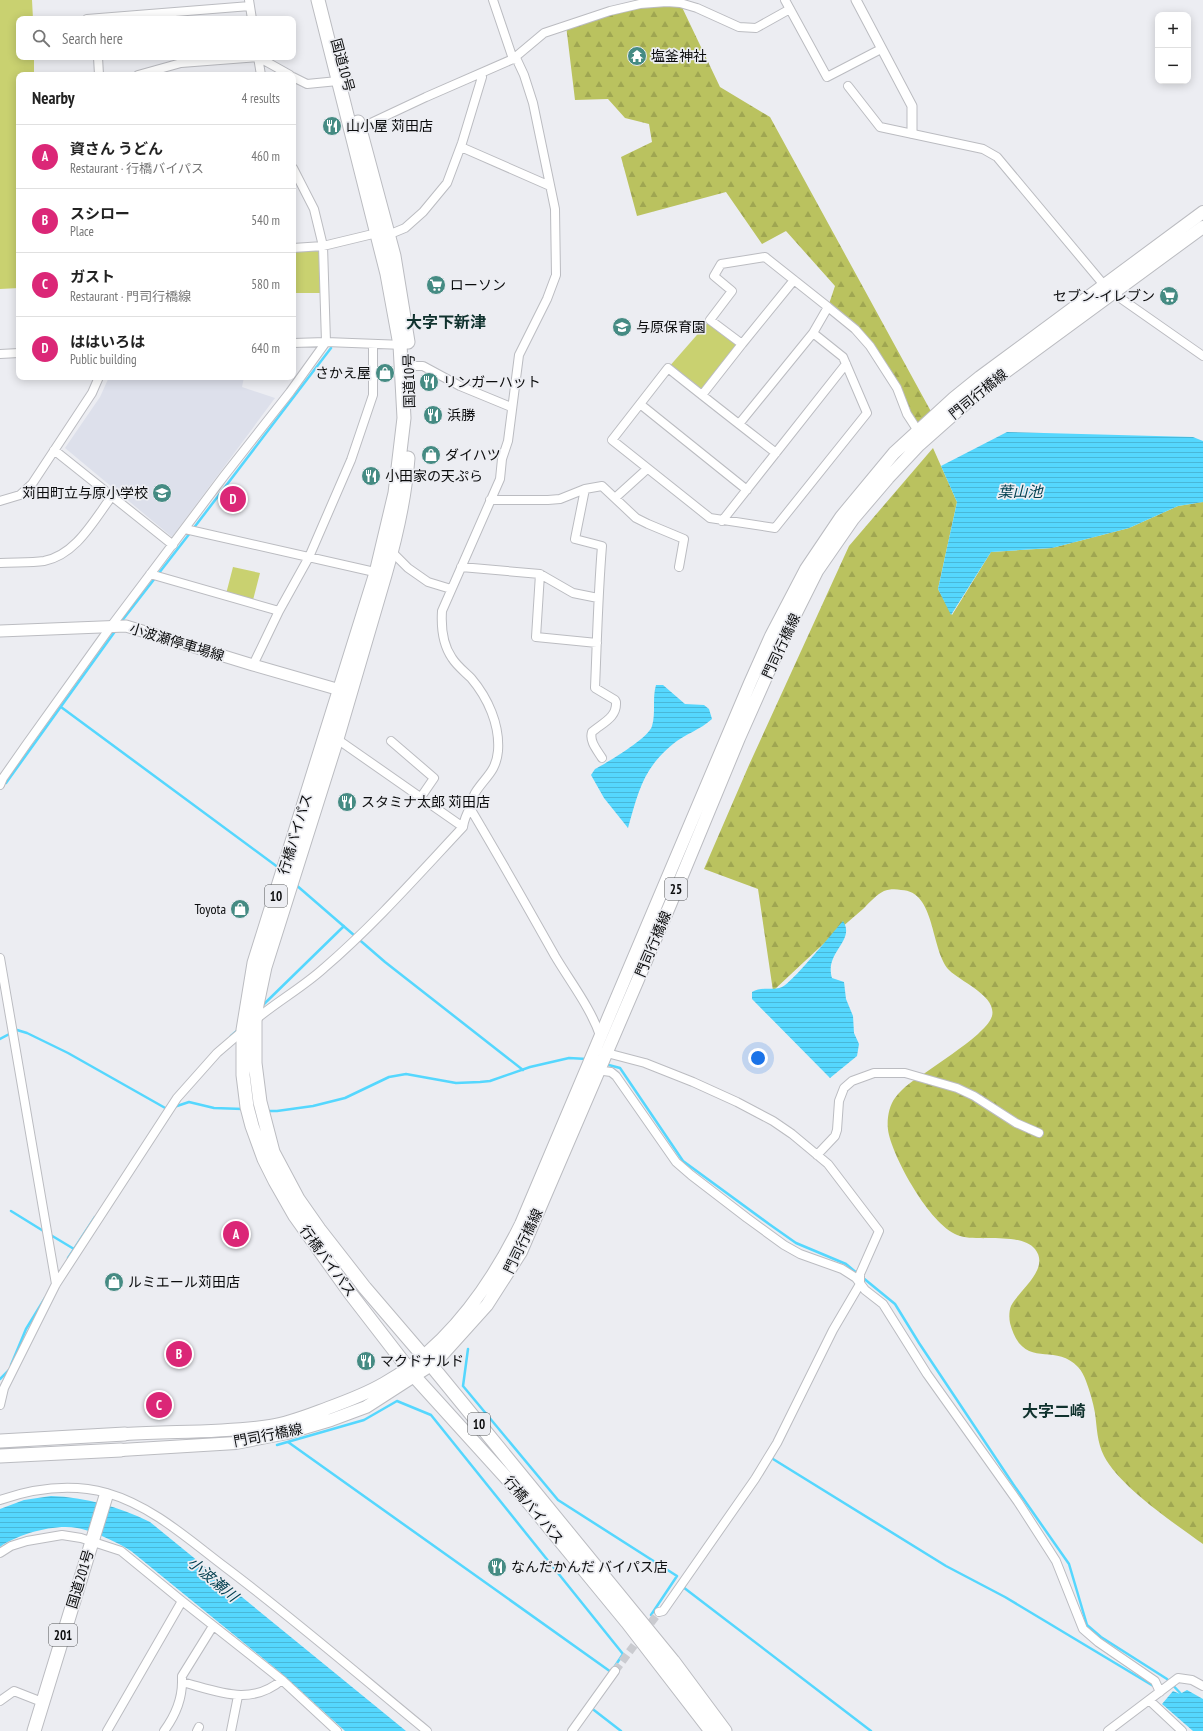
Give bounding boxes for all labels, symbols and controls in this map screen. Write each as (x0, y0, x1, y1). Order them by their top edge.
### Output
map controls (1155, 12, 1191, 84)
button: + (1155, 12, 1191, 48)
search box (16, 16, 296, 60)
icon: search (30, 27, 52, 49)
text: Search here (62, 29, 123, 48)
street label: 国道10号 (327, 36, 359, 94)
temple icon: 塩釜神社 (626, 45, 648, 67)
place label: 塩釜神社 (651, 47, 707, 65)
button: − (1155, 48, 1191, 84)
text: Nearby (32, 87, 75, 109)
text: 4 results (241, 90, 280, 107)
restaurant icon: 山小屋 苅田店 (321, 115, 343, 137)
place label: 山小屋 苅田店 (346, 117, 433, 135)
text: 資さん うどん (70, 139, 163, 158)
text: A (42, 148, 48, 165)
text: 460 m (251, 148, 280, 165)
text: Restaurant · 行橋バイパス (70, 160, 204, 177)
text: スシロー (70, 204, 130, 223)
text: B (42, 212, 48, 229)
text: 540 m (251, 212, 280, 229)
text: Place (70, 223, 94, 240)
text: ガスト (70, 267, 115, 286)
supermarket icon: ローソン (425, 274, 447, 296)
text: C (42, 276, 48, 293)
text: 580 m (251, 276, 280, 293)
place label: ローソン (450, 276, 506, 294)
supermarket icon: セブン-イレブン (1158, 285, 1180, 307)
place label: セブン-イレブン (1053, 287, 1155, 305)
text: Restaurant · 門司行橋線 (70, 288, 191, 305)
district label: 大字下新津 (406, 312, 486, 332)
school or university icon: 与原保育園 (611, 316, 633, 338)
place label: 与原保育園 (636, 318, 706, 336)
text: ははいろは (70, 332, 145, 351)
text: D (42, 340, 48, 357)
text: 640 m (251, 340, 280, 357)
text: Public building (70, 351, 137, 368)
street label: 国道10号 (400, 354, 418, 408)
shop icon: さかえ屋 (374, 362, 396, 384)
place label: さかえ屋 (315, 364, 371, 382)
street label: 門司行橋線 (945, 365, 1011, 423)
restaurant icon: リンガーハット (418, 371, 440, 393)
place label: リンガーハット (443, 373, 541, 391)
restaurant icon: 浜勝 (422, 404, 444, 426)
place label: 浜勝 (447, 406, 476, 424)
shop icon: ダイハツ (420, 444, 442, 466)
place label: ダイハツ (445, 446, 501, 464)
restaurant icon: 小田家の天ぷら (360, 465, 382, 487)
place label: 小田家の天ぷら (385, 467, 483, 485)
school or university icon: 苅田町立与原小学校 (151, 482, 173, 504)
water label: 葉山池 (997, 482, 1044, 501)
place label: 苅田町立与原小学校 (22, 484, 148, 502)
pin: D (220, 484, 246, 514)
street label: 門司行橋線 (758, 610, 804, 682)
street label: 小波瀬停車場線 (128, 619, 226, 665)
street label: 行橋バイパス (274, 791, 316, 877)
restaurant icon: スタミナ太郎 苅田店 (336, 791, 358, 813)
place label: スタミナ太郎 苅田店 (361, 793, 490, 811)
road number: 25 (665, 878, 687, 900)
road number: 10 (265, 885, 287, 907)
shop icon: Toyota (229, 898, 251, 920)
place label: Toyota (195, 900, 226, 918)
street label: 門司行橋線 (631, 908, 675, 980)
your location (748, 1048, 768, 1068)
street label: 門司行橋線 (500, 1206, 546, 1276)
pin: A (223, 1219, 249, 1249)
street label: 行橋バイパス (296, 1222, 360, 1300)
shop icon: ルミエール苅田店 (103, 1271, 125, 1293)
place label: ルミエール苅田店 (128, 1273, 240, 1291)
pin: B (166, 1339, 192, 1369)
restaurant icon: マクドナルド (355, 1350, 377, 1372)
place label: マクドナルド (380, 1352, 464, 1370)
pin: C (146, 1390, 172, 1420)
district label: 大字二崎 (1022, 1401, 1086, 1421)
road number: 10 (468, 1413, 490, 1435)
street label: 門司行橋線 (232, 1419, 304, 1451)
street label: 行橋バイパス (500, 1472, 568, 1548)
street label: 国道201号 (62, 1547, 98, 1611)
water label: 小波瀬川 (184, 1552, 244, 1607)
restaurant icon: なんだかんだ バイパス店 (486, 1556, 508, 1578)
place label: なんだかんだ バイパス店 (511, 1558, 668, 1576)
road number: 201 (49, 1624, 77, 1646)

